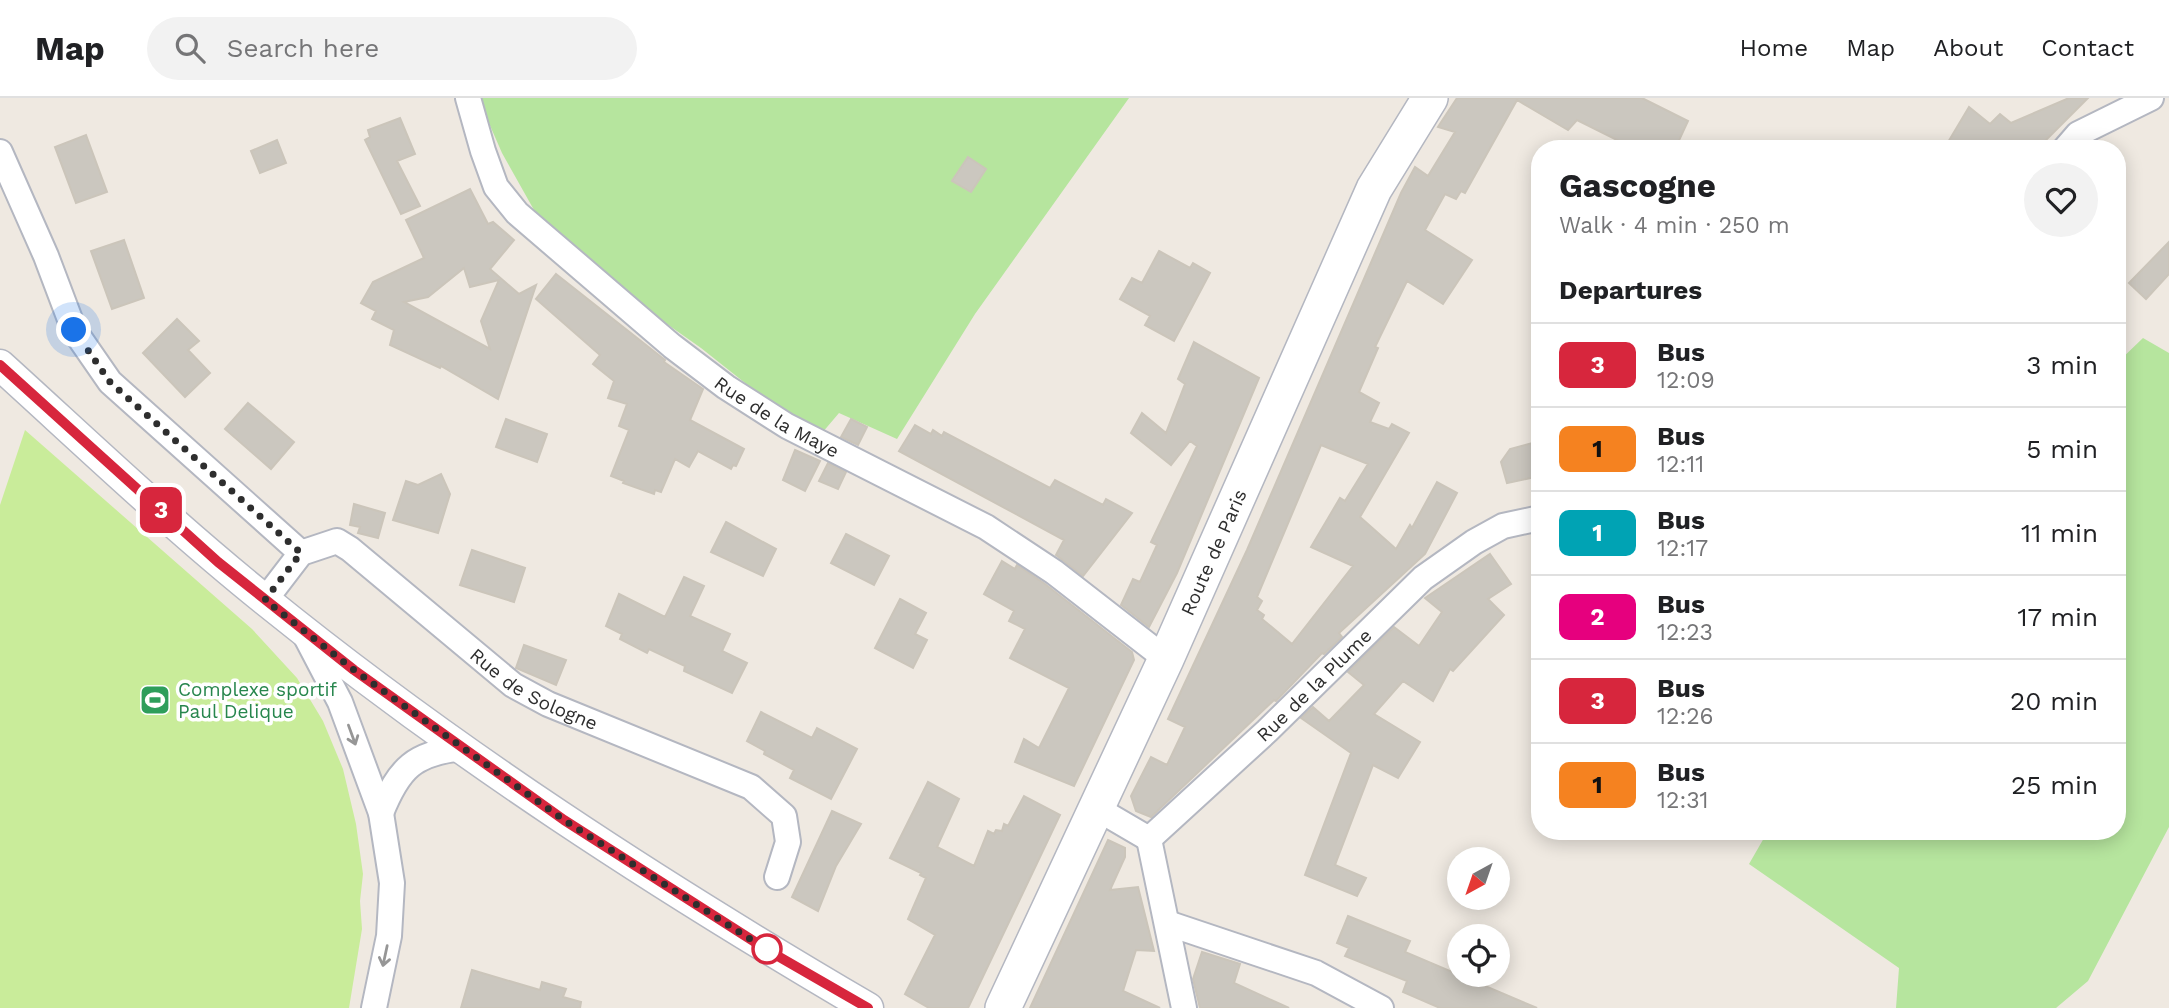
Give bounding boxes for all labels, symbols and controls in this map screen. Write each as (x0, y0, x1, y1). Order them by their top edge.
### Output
search box (147, 17, 637, 80)
text: Map (35, 29, 105, 68)
icon: search (171, 29, 209, 67)
text: Search here (227, 33, 379, 63)
text: Home (1740, 34, 1808, 62)
text: Map (1846, 34, 1895, 62)
text: About (1933, 34, 2003, 62)
text: Contact (2041, 34, 2134, 62)
button: heart (2024, 163, 2098, 237)
text: Gascogne (1559, 166, 1716, 205)
text: Walk · 4 min · 250 m (1559, 212, 1790, 239)
text: Departures (1559, 275, 1702, 305)
your location (56, 312, 91, 347)
text: Bus (1657, 337, 1705, 367)
text: 3 min (2026, 350, 2098, 380)
text: 3 (1590, 351, 1605, 379)
text: 12:09 (1657, 367, 1715, 394)
street label: Rue de la Maye (710, 371, 843, 462)
text: Bus (1657, 421, 1705, 451)
text: 5 min (2026, 434, 2098, 464)
text: 1 (1592, 435, 1603, 463)
text: 12:11 (1657, 451, 1704, 478)
street label: Route de Paris (1175, 486, 1251, 619)
line badge: 3 (138, 487, 184, 533)
text: 3 (154, 496, 168, 524)
text: Bus (1657, 505, 1705, 535)
text: 11 min (2021, 518, 2098, 548)
text: 1 (1592, 519, 1603, 547)
text: 12:17 (1657, 535, 1708, 562)
text: Bus (1657, 589, 1705, 619)
text: 17 min (2017, 602, 2098, 632)
text: 2 (1590, 603, 1605, 631)
text: 12:23 (1657, 619, 1713, 646)
street label: Rue de la Plume (1252, 624, 1376, 746)
street label: Rue de Sologne (466, 643, 601, 735)
text: Bus (1657, 673, 1705, 703)
place label: Complexe sportif Paul Delique (178, 678, 338, 723)
sports icon: Complexe sportif Paul Delique (138, 683, 172, 717)
text: 20 min (2010, 686, 2098, 716)
text: 3 (1590, 687, 1605, 715)
text: 12:26 (1657, 703, 1714, 730)
one-way arrow (347, 724, 359, 746)
text: Bus (1657, 757, 1705, 787)
text: 25 min (2011, 770, 2098, 800)
text: 1 (1592, 771, 1603, 799)
text: 12:31 (1657, 787, 1709, 814)
north arrow (1447, 847, 1510, 910)
map controls (1447, 847, 1510, 987)
button: locate (1447, 924, 1510, 987)
unlabelled marker (752, 934, 782, 964)
one-way arrow (377, 944, 391, 967)

